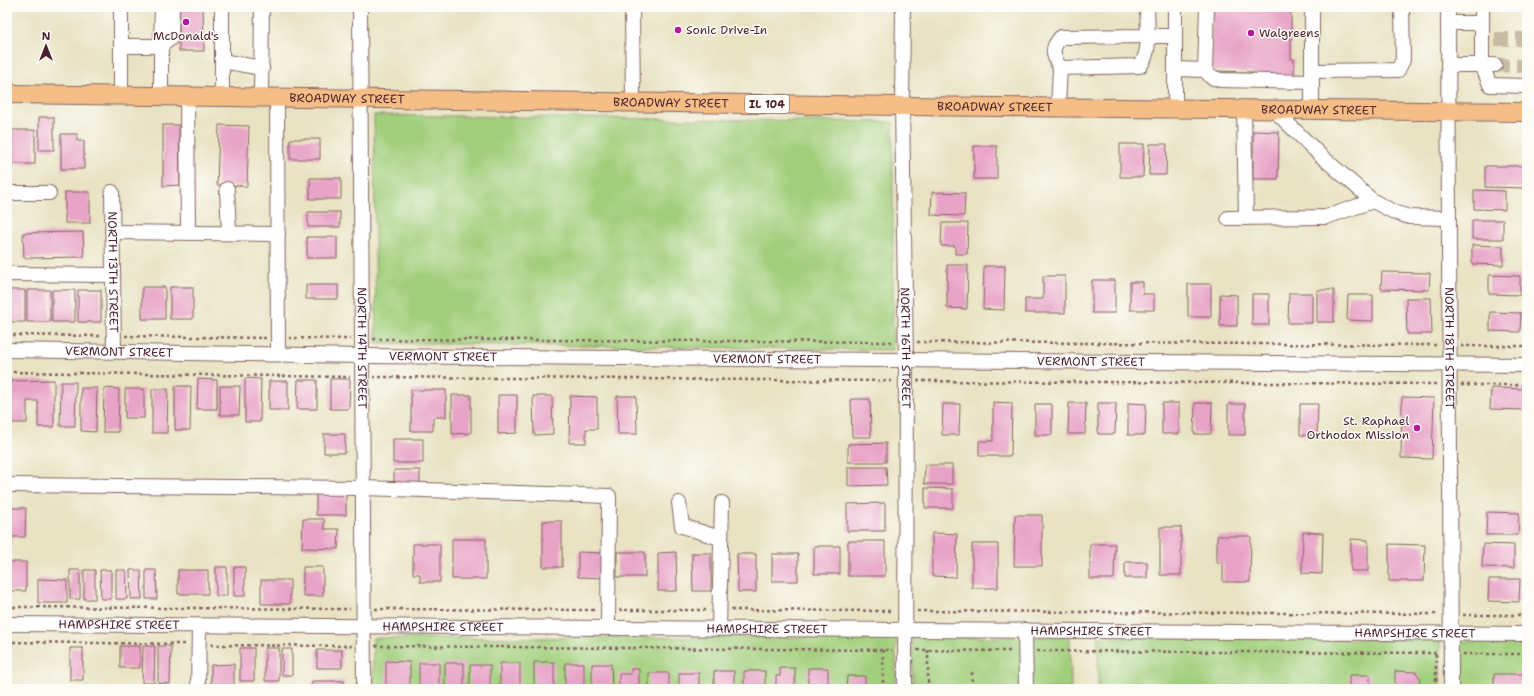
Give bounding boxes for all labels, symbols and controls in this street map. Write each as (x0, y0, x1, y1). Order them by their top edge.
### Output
marker: McDonald's (181, 17, 191, 27)
place label: Sonic Drive-In (686, 22, 767, 38)
marker: Sonic Drive-In (673, 25, 683, 35)
place label: Walgreens (1259, 25, 1320, 41)
north arrow (26, 26, 66, 66)
place label: McDonald's (153, 28, 219, 44)
marker: Walgreens (1246, 28, 1256, 38)
text: N (42, 29, 51, 44)
street label: BROADWAY STREET (289, 90, 405, 107)
street label: BROADWAY STREET (613, 94, 729, 112)
road number: IL 104 (745, 95, 789, 113)
street label: BROADWAY STREET (937, 98, 1053, 115)
street label: BROADWAY STREET (1261, 101, 1377, 119)
street label: NORTH 13TH STREET (104, 211, 122, 334)
street label: NORTH 14TH STREET (354, 287, 370, 410)
street label: NORTH 16TH STREET (897, 287, 914, 409)
street label: NORTH 18TH STREET (1441, 287, 1458, 410)
street label: VERMONT STREET (65, 343, 174, 361)
street label: VERMONT STREET (389, 348, 498, 365)
street label: VERMONT STREET (713, 351, 822, 368)
street label: VERMONT STREET (1037, 353, 1146, 370)
place label: St. Raphael Orthodox Mission (1307, 413, 1409, 443)
marker: St. Raphael Orthodox Mission (1412, 423, 1422, 433)
street label: HAMPSHIRE STREET (58, 616, 180, 633)
street label: HAMPSHIRE STREET (382, 618, 504, 635)
street label: HAMPSHIRE STREET (706, 621, 828, 637)
street label: HAMPSHIRE STREET (1030, 623, 1152, 640)
street label: HAMPSHIRE STREET (1354, 625, 1476, 642)

